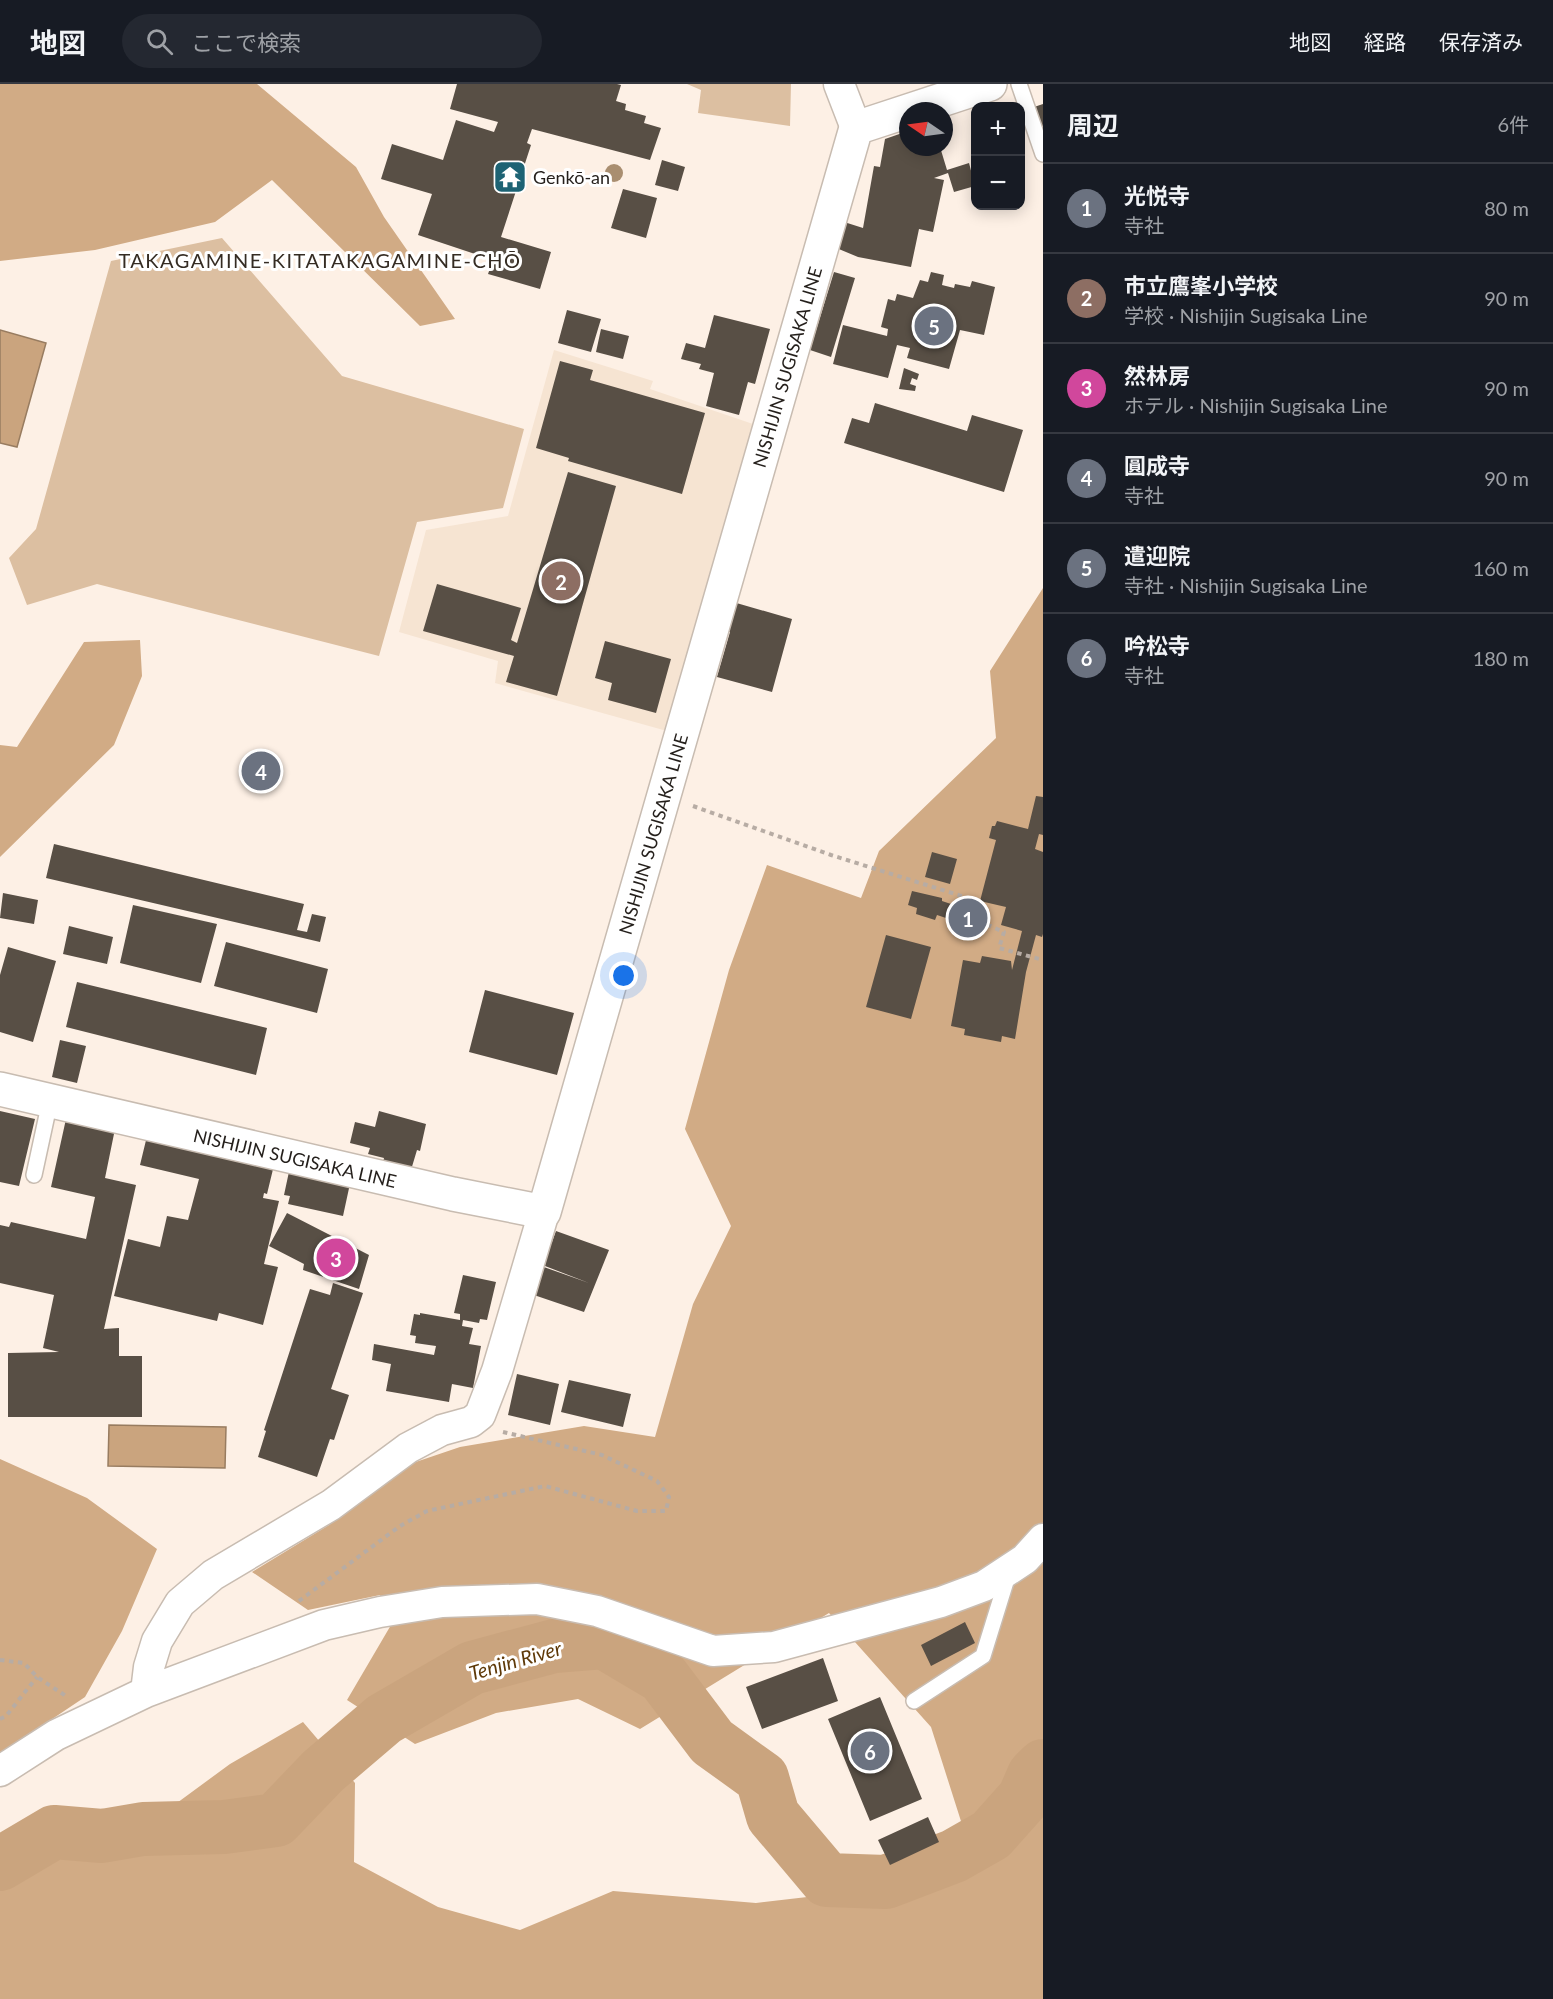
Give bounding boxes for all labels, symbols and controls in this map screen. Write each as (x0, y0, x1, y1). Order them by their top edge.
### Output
search box (122, 14, 542, 68)
text: 地図 (30, 25, 86, 59)
icon: search (143, 25, 176, 58)
text: ここで検索 (191, 29, 301, 56)
text: 地図 (1289, 29, 1331, 54)
text: 経路 (1364, 29, 1406, 54)
text: 保存済み (1439, 29, 1523, 54)
north arrow (899, 102, 953, 156)
map controls (971, 102, 1025, 210)
button: + (971, 102, 1025, 156)
text: 周辺 (1067, 109, 1119, 141)
text: 6件 (1497, 112, 1529, 136)
button: − (971, 156, 1025, 210)
temple icon: Genkō-an (492, 159, 528, 195)
place label: Genkō-an (533, 166, 610, 188)
text: 光悦寺 (1124, 182, 1190, 209)
text: 1 (1081, 196, 1092, 220)
text: 80 m (1484, 196, 1529, 220)
text: 寺社 (1124, 213, 1164, 237)
district label: TAKAGAMINE-KITATAKAGAMINE-CHŌ (118, 248, 522, 272)
street label: NISHIJIN SUGISAKA LINE (748, 264, 826, 470)
text: 市立鷹峯小学校 (1124, 272, 1278, 299)
text: 2 (1081, 286, 1092, 310)
text: 90 m (1484, 286, 1529, 310)
text: 学校 · Nishijin Sugisaka Line (1124, 303, 1367, 327)
pin: 5 (914, 304, 954, 348)
text: 然林房 (1124, 362, 1190, 389)
text: 3 (1081, 376, 1092, 400)
text: 90 m (1484, 376, 1529, 400)
text: ホテル · Nishijin Sugisaka Line (1124, 393, 1387, 417)
text: 圓成寺 (1124, 452, 1190, 479)
text: 4 (1081, 466, 1092, 490)
text: 90 m (1484, 466, 1529, 490)
text: 寺社 (1124, 483, 1164, 507)
text: 遣迎院 (1124, 542, 1190, 569)
text: 5 (1081, 556, 1092, 580)
text: 160 m (1473, 556, 1529, 580)
pin: 2 (542, 558, 580, 604)
text: 寺社 · Nishijin Sugisaka Line (1124, 573, 1367, 597)
text: 吟松寺 (1124, 632, 1190, 659)
text: 6 (1081, 646, 1092, 670)
text: 180 m (1473, 646, 1529, 670)
text: 寺社 (1124, 663, 1164, 687)
street label: NISHIJIN SUGISAKA LINE (614, 731, 692, 937)
pin: 4 (242, 748, 280, 794)
pin: 1 (948, 896, 988, 940)
your location (609, 961, 638, 990)
street label: NISHIJIN SUGISAKA LINE (191, 1124, 399, 1192)
pin: 3 (316, 1236, 356, 1280)
water label: Tenjin River (466, 1635, 565, 1685)
pin: 6 (850, 1728, 890, 1774)

